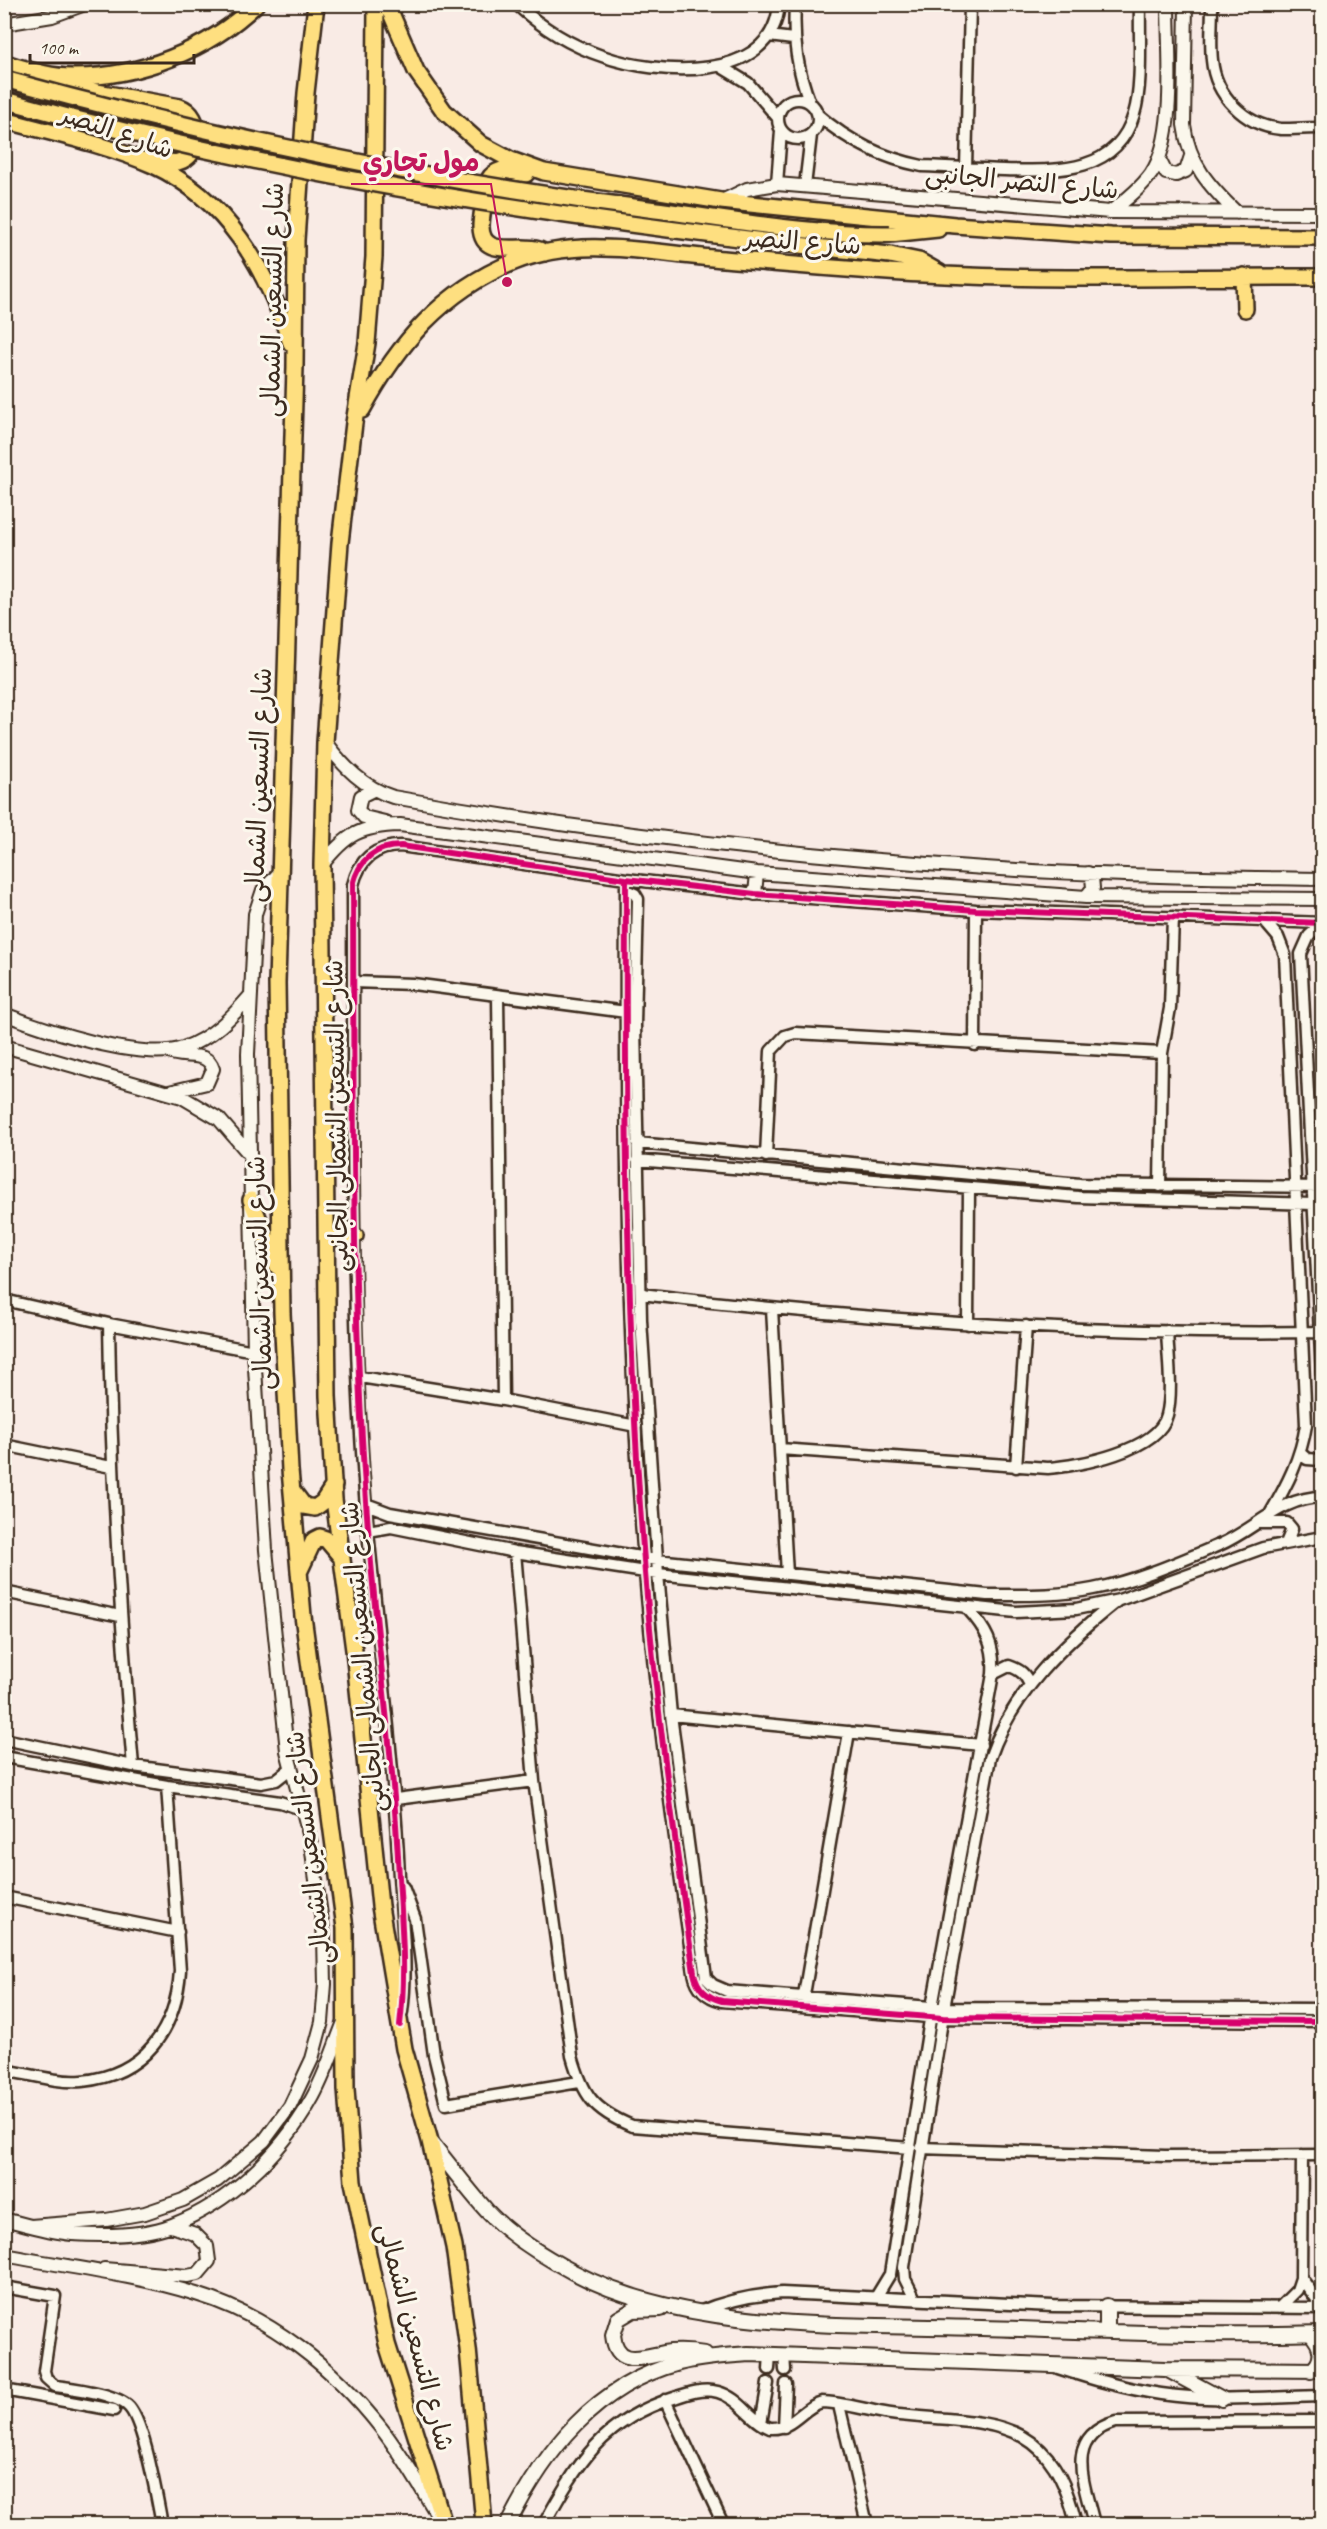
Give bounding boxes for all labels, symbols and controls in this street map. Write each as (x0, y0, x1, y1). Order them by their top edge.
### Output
scale bar (30, 27, 194, 65)
text: 100 m (39, 37, 80, 59)
street label: شارع النصر (54, 96, 177, 167)
callout: مول تجاري (351, 139, 491, 184)
text: مول تجاري (363, 145, 479, 182)
street label: شارع النصر الجانبى (924, 157, 1120, 207)
street label: شارع التسعين الشمالى (254, 182, 292, 418)
street label: شارع النصر (742, 221, 862, 263)
street label: شارع التسعين الشمالى (238, 667, 280, 903)
street label: شارع التسعين الشمالى الجانبى (317, 960, 357, 1272)
street label: شارع التسعين الشمالى (239, 1155, 281, 1391)
street label: شارع التسعين الشمالى الجانبى (332, 1500, 394, 1814)
street label: شارع التسعين الشمالى (278, 1729, 340, 1967)
street label: شارع التسعين الشمالى (368, 2219, 462, 2455)

